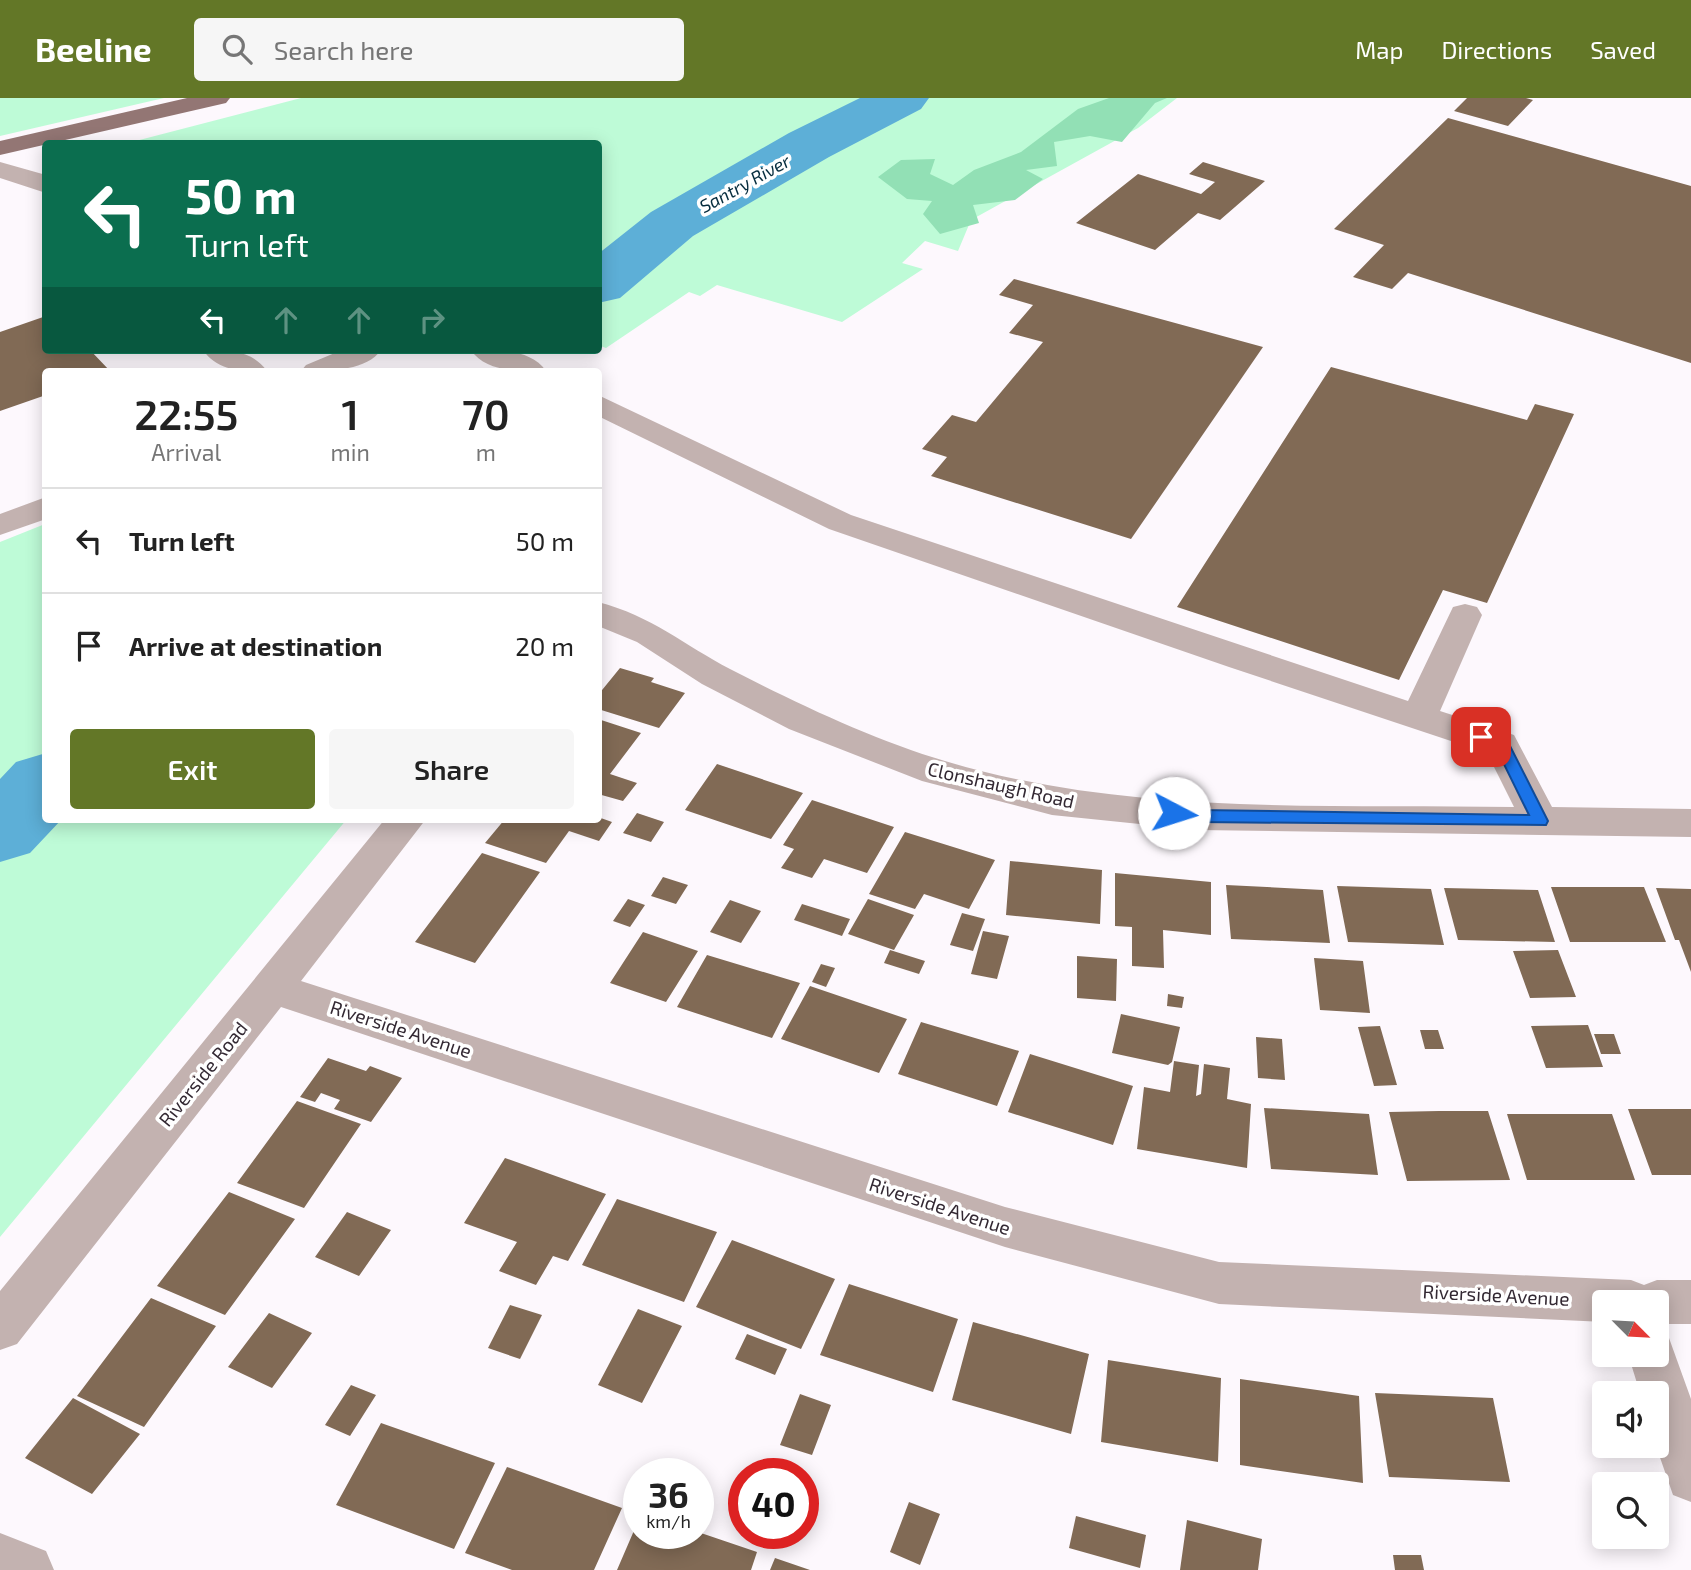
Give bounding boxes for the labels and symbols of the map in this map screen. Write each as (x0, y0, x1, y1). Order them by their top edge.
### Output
water label: Santry River (695, 149, 794, 217)
pin (1451, 707, 1511, 767)
street label: Clonshaugh Road (925, 756, 1077, 813)
position arrow (1137, 776, 1211, 850)
street label: Riverside Avenue (328, 995, 475, 1062)
street label: Riverside Road (153, 1017, 252, 1131)
street label: Riverside Avenue (867, 1172, 1014, 1239)
street label: Riverside Avenue (1422, 1279, 1570, 1310)
north arrow (1592, 1290, 1670, 1367)
speed limit sign: 40 (728, 1458, 819, 1549)

